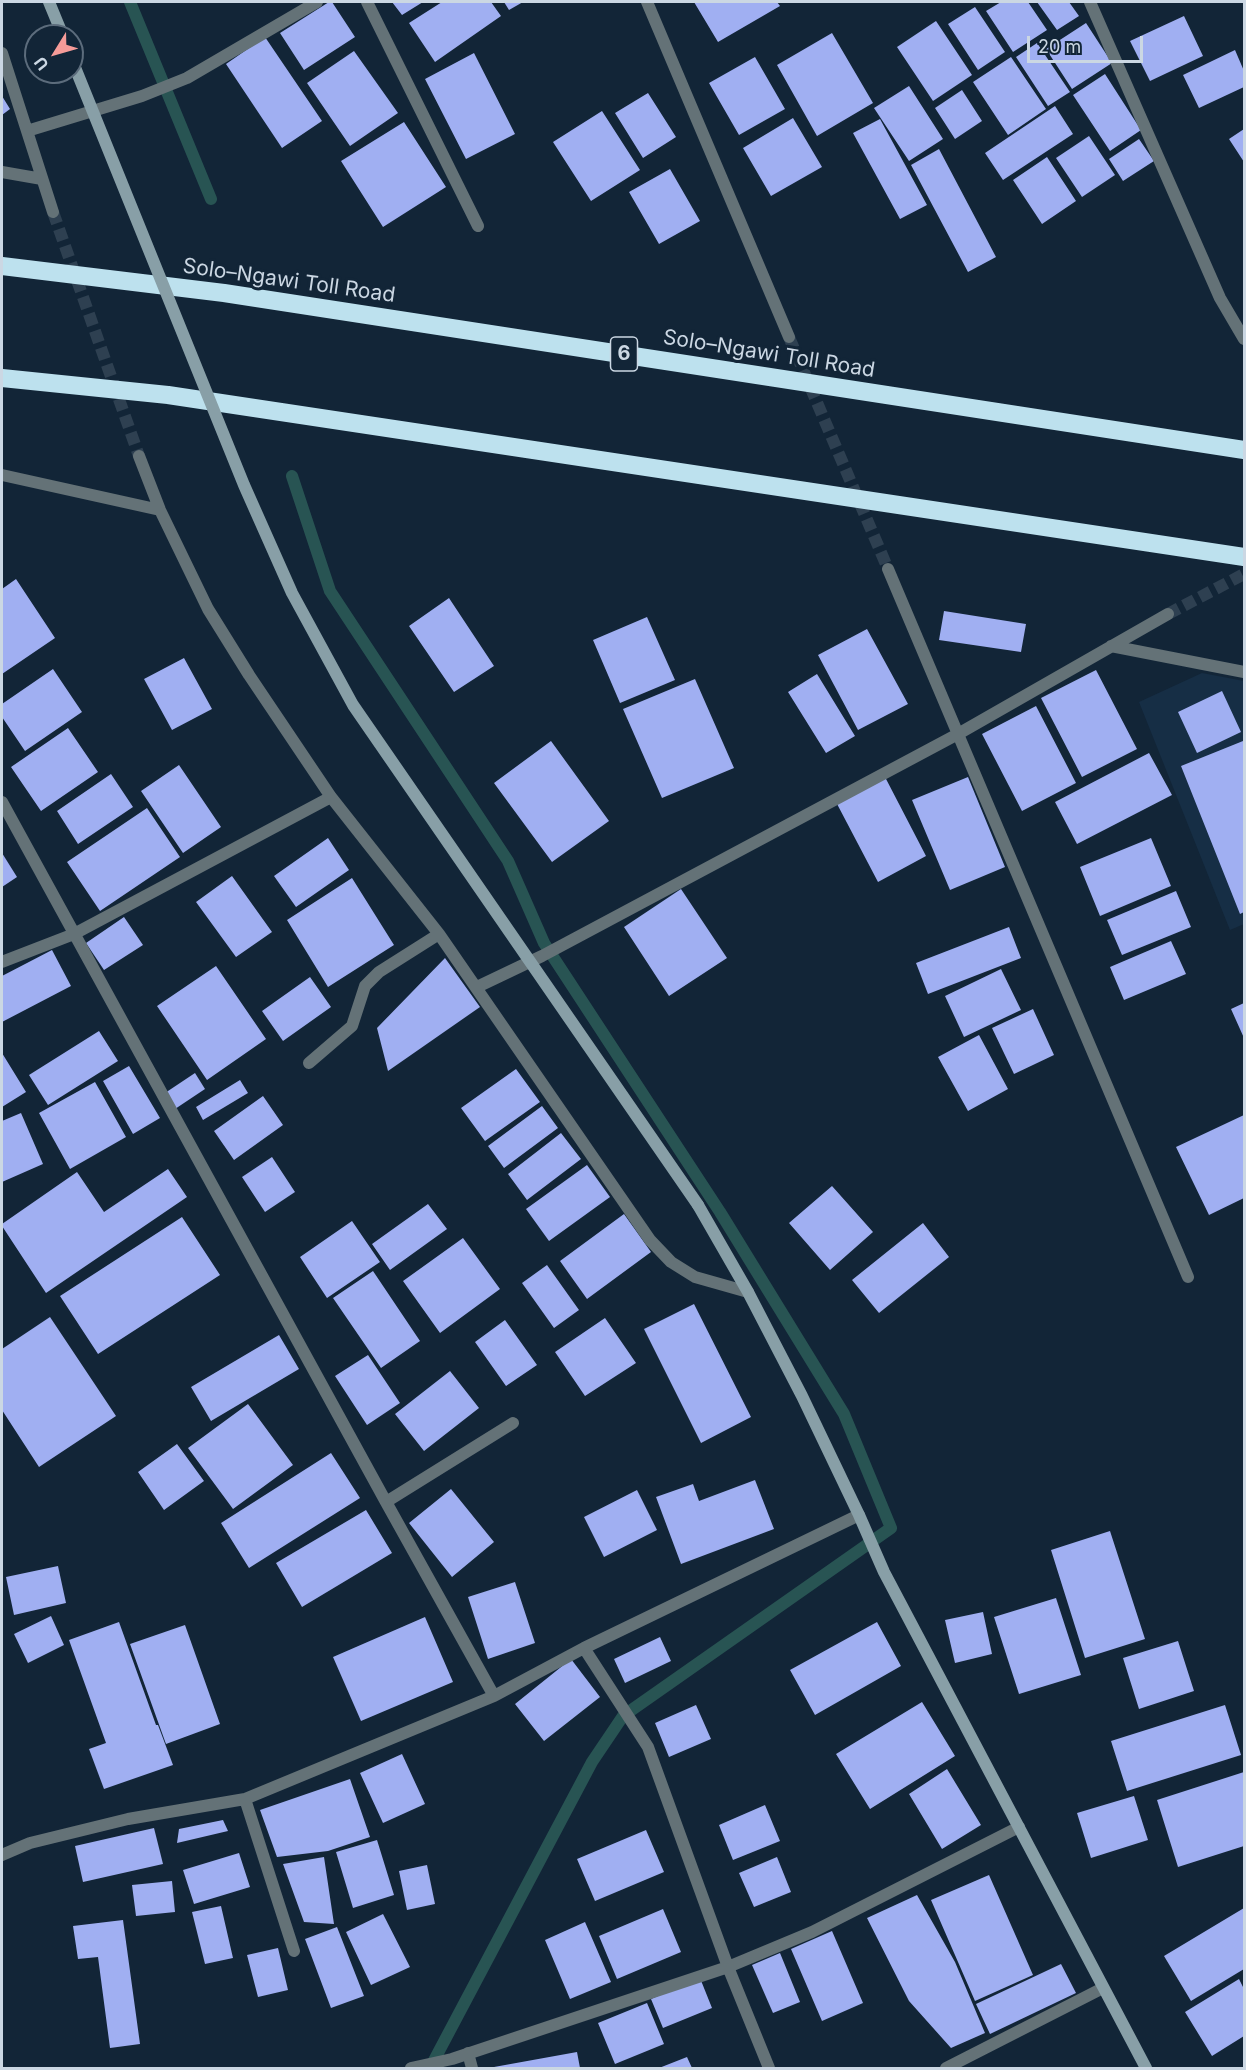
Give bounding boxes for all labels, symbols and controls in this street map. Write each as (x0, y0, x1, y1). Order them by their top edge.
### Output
north arrow (24, 24, 84, 84)
scale bar (1030, 24, 1146, 62)
text: 20 m (1038, 36, 1081, 57)
text: U (30, 53, 53, 74)
street label: Solo–Ngawi Toll Road (181, 254, 397, 308)
street label: Solo–Ngawi Toll Road (661, 325, 877, 383)
road number: 6 (610, 337, 638, 371)

